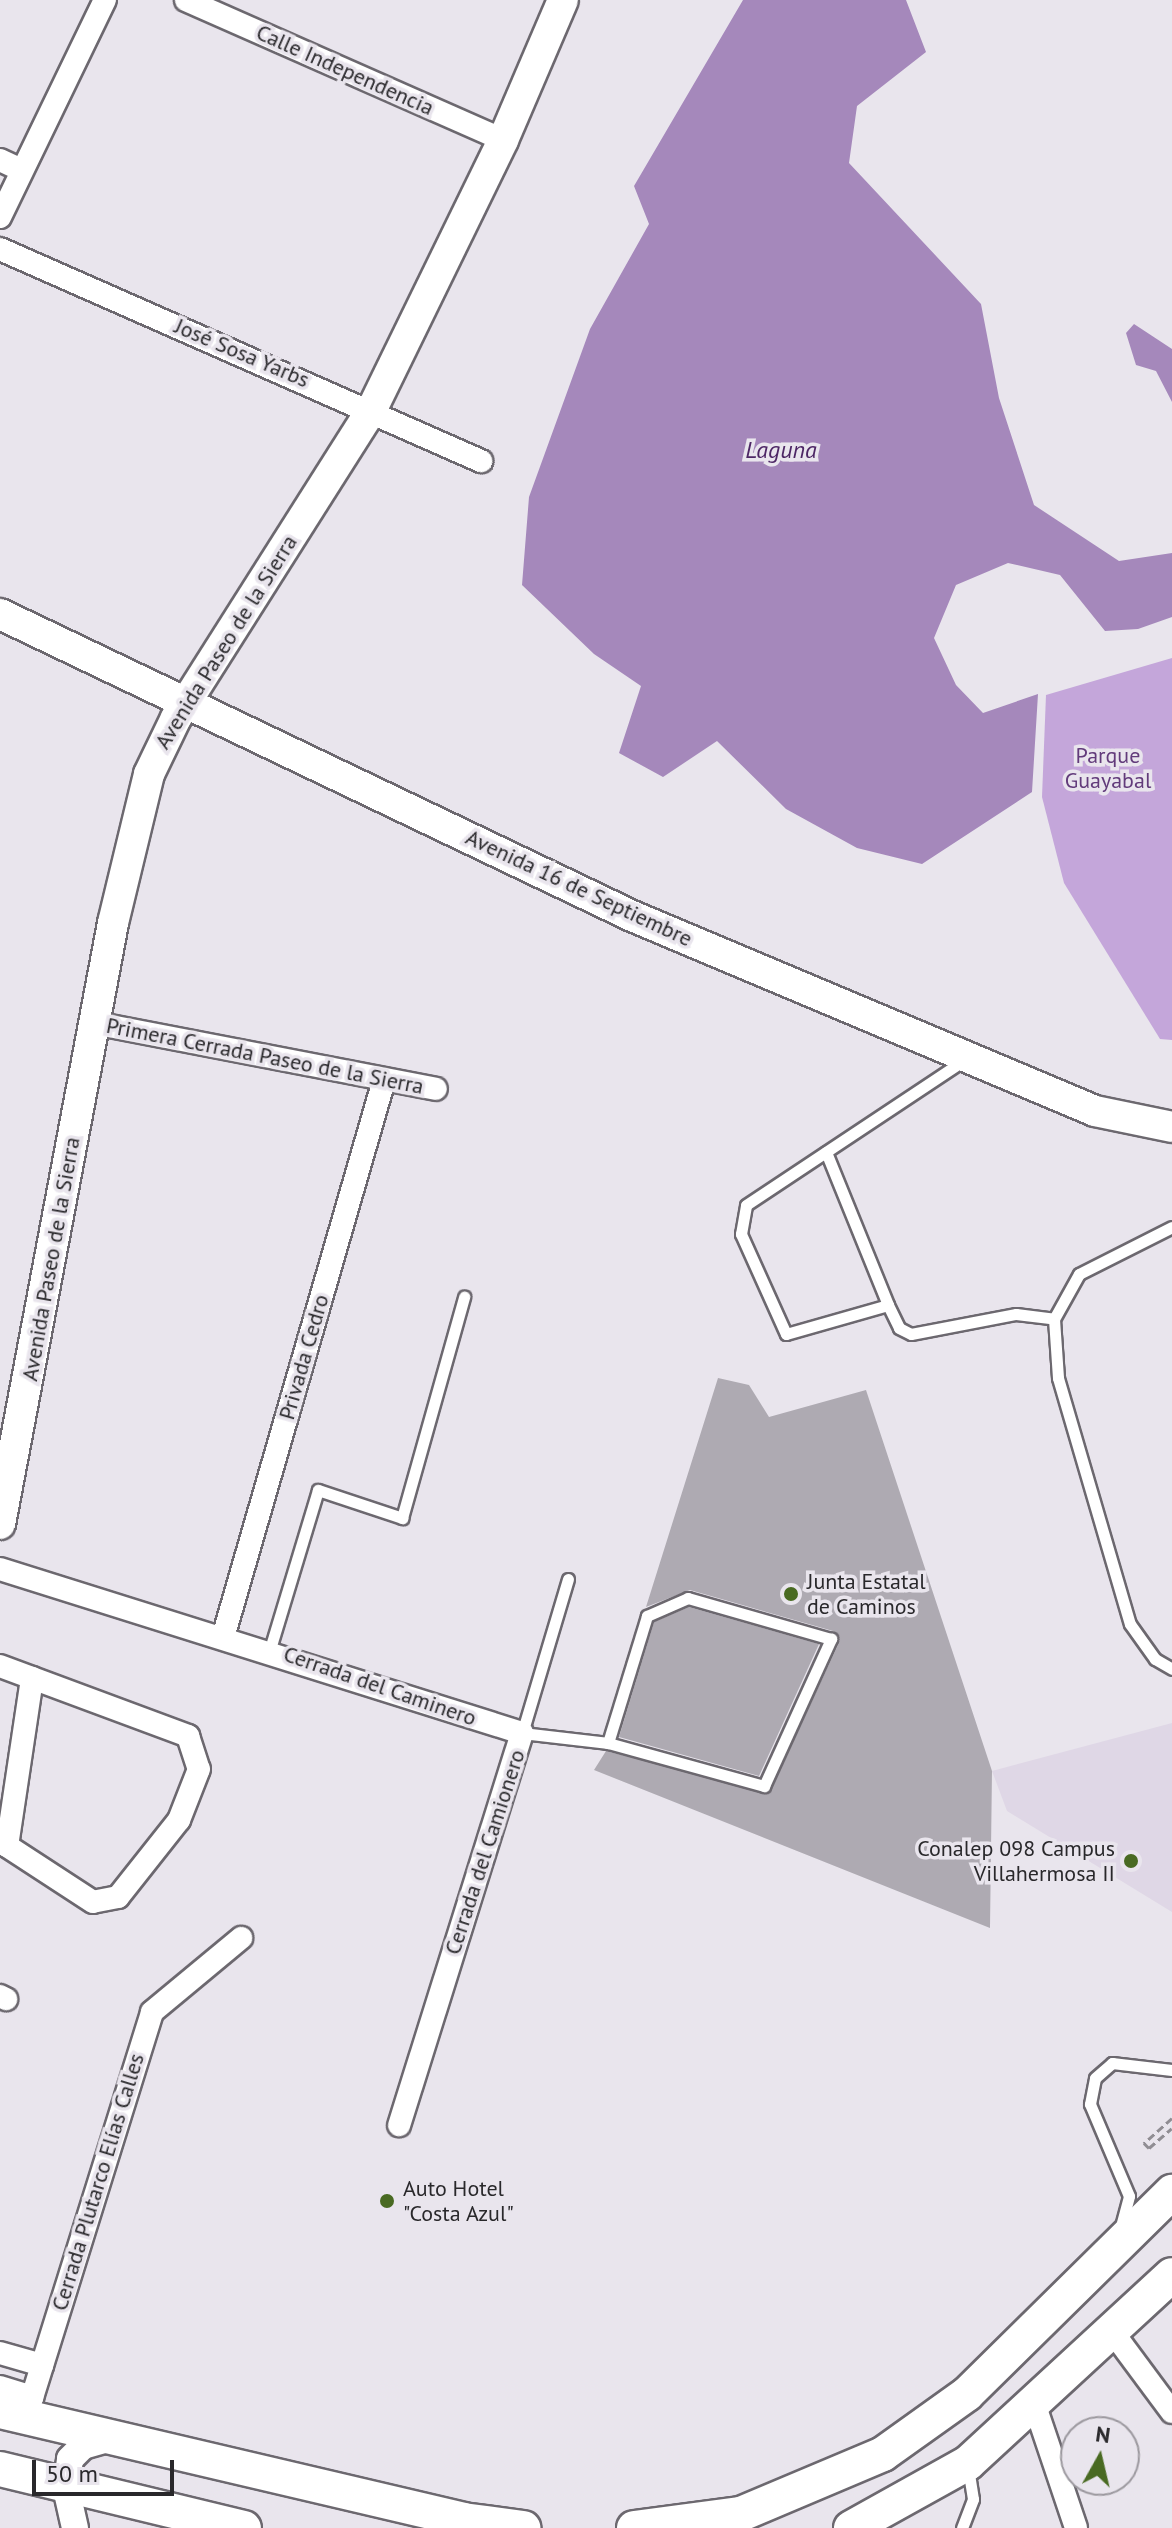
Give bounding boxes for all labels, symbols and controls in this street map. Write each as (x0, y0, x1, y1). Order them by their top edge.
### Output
street label: Calle Independencia (252, 19, 438, 121)
street label: José Sosa Yarbs (170, 313, 314, 393)
water label: Laguna (745, 436, 817, 464)
street label: Avenida Paseo de la Sierra (149, 530, 303, 754)
park label: Parque Guayabal (1065, 742, 1151, 794)
street label: Avenida 16 de Septiembre (462, 824, 696, 952)
street label: Primera Cerrada Paseo de la Sierra (104, 1012, 426, 1100)
street label: Avenida Paseo de la Sierra (17, 1135, 85, 1383)
street label: Privada Cedro (274, 1291, 334, 1423)
place label: Junta Estatal de Caminos (807, 1568, 926, 1620)
marker: Junta Estatal de Caminos (782, 1585, 800, 1603)
street label: Cerrada del Caminero (280, 1641, 480, 1731)
street label: Cerrada del Camionero (439, 1746, 531, 1958)
place label: Conalep 098 Campus Villahermosa II (917, 1835, 1115, 1886)
marker: Conalep 098 Campus Villahermosa II (1122, 1852, 1140, 1870)
street label: Cerrada Plutarco Elías Calles (46, 2050, 150, 2314)
place label: Auto Hotel "Costa Azul" (403, 2175, 514, 2226)
marker: Auto Hotel "Costa Azul" (378, 2192, 396, 2210)
north arrow (1060, 2416, 1140, 2496)
text: N (1094, 2419, 1112, 2449)
scale bar (36, 2444, 178, 2494)
text: 50 m (46, 2458, 98, 2489)

